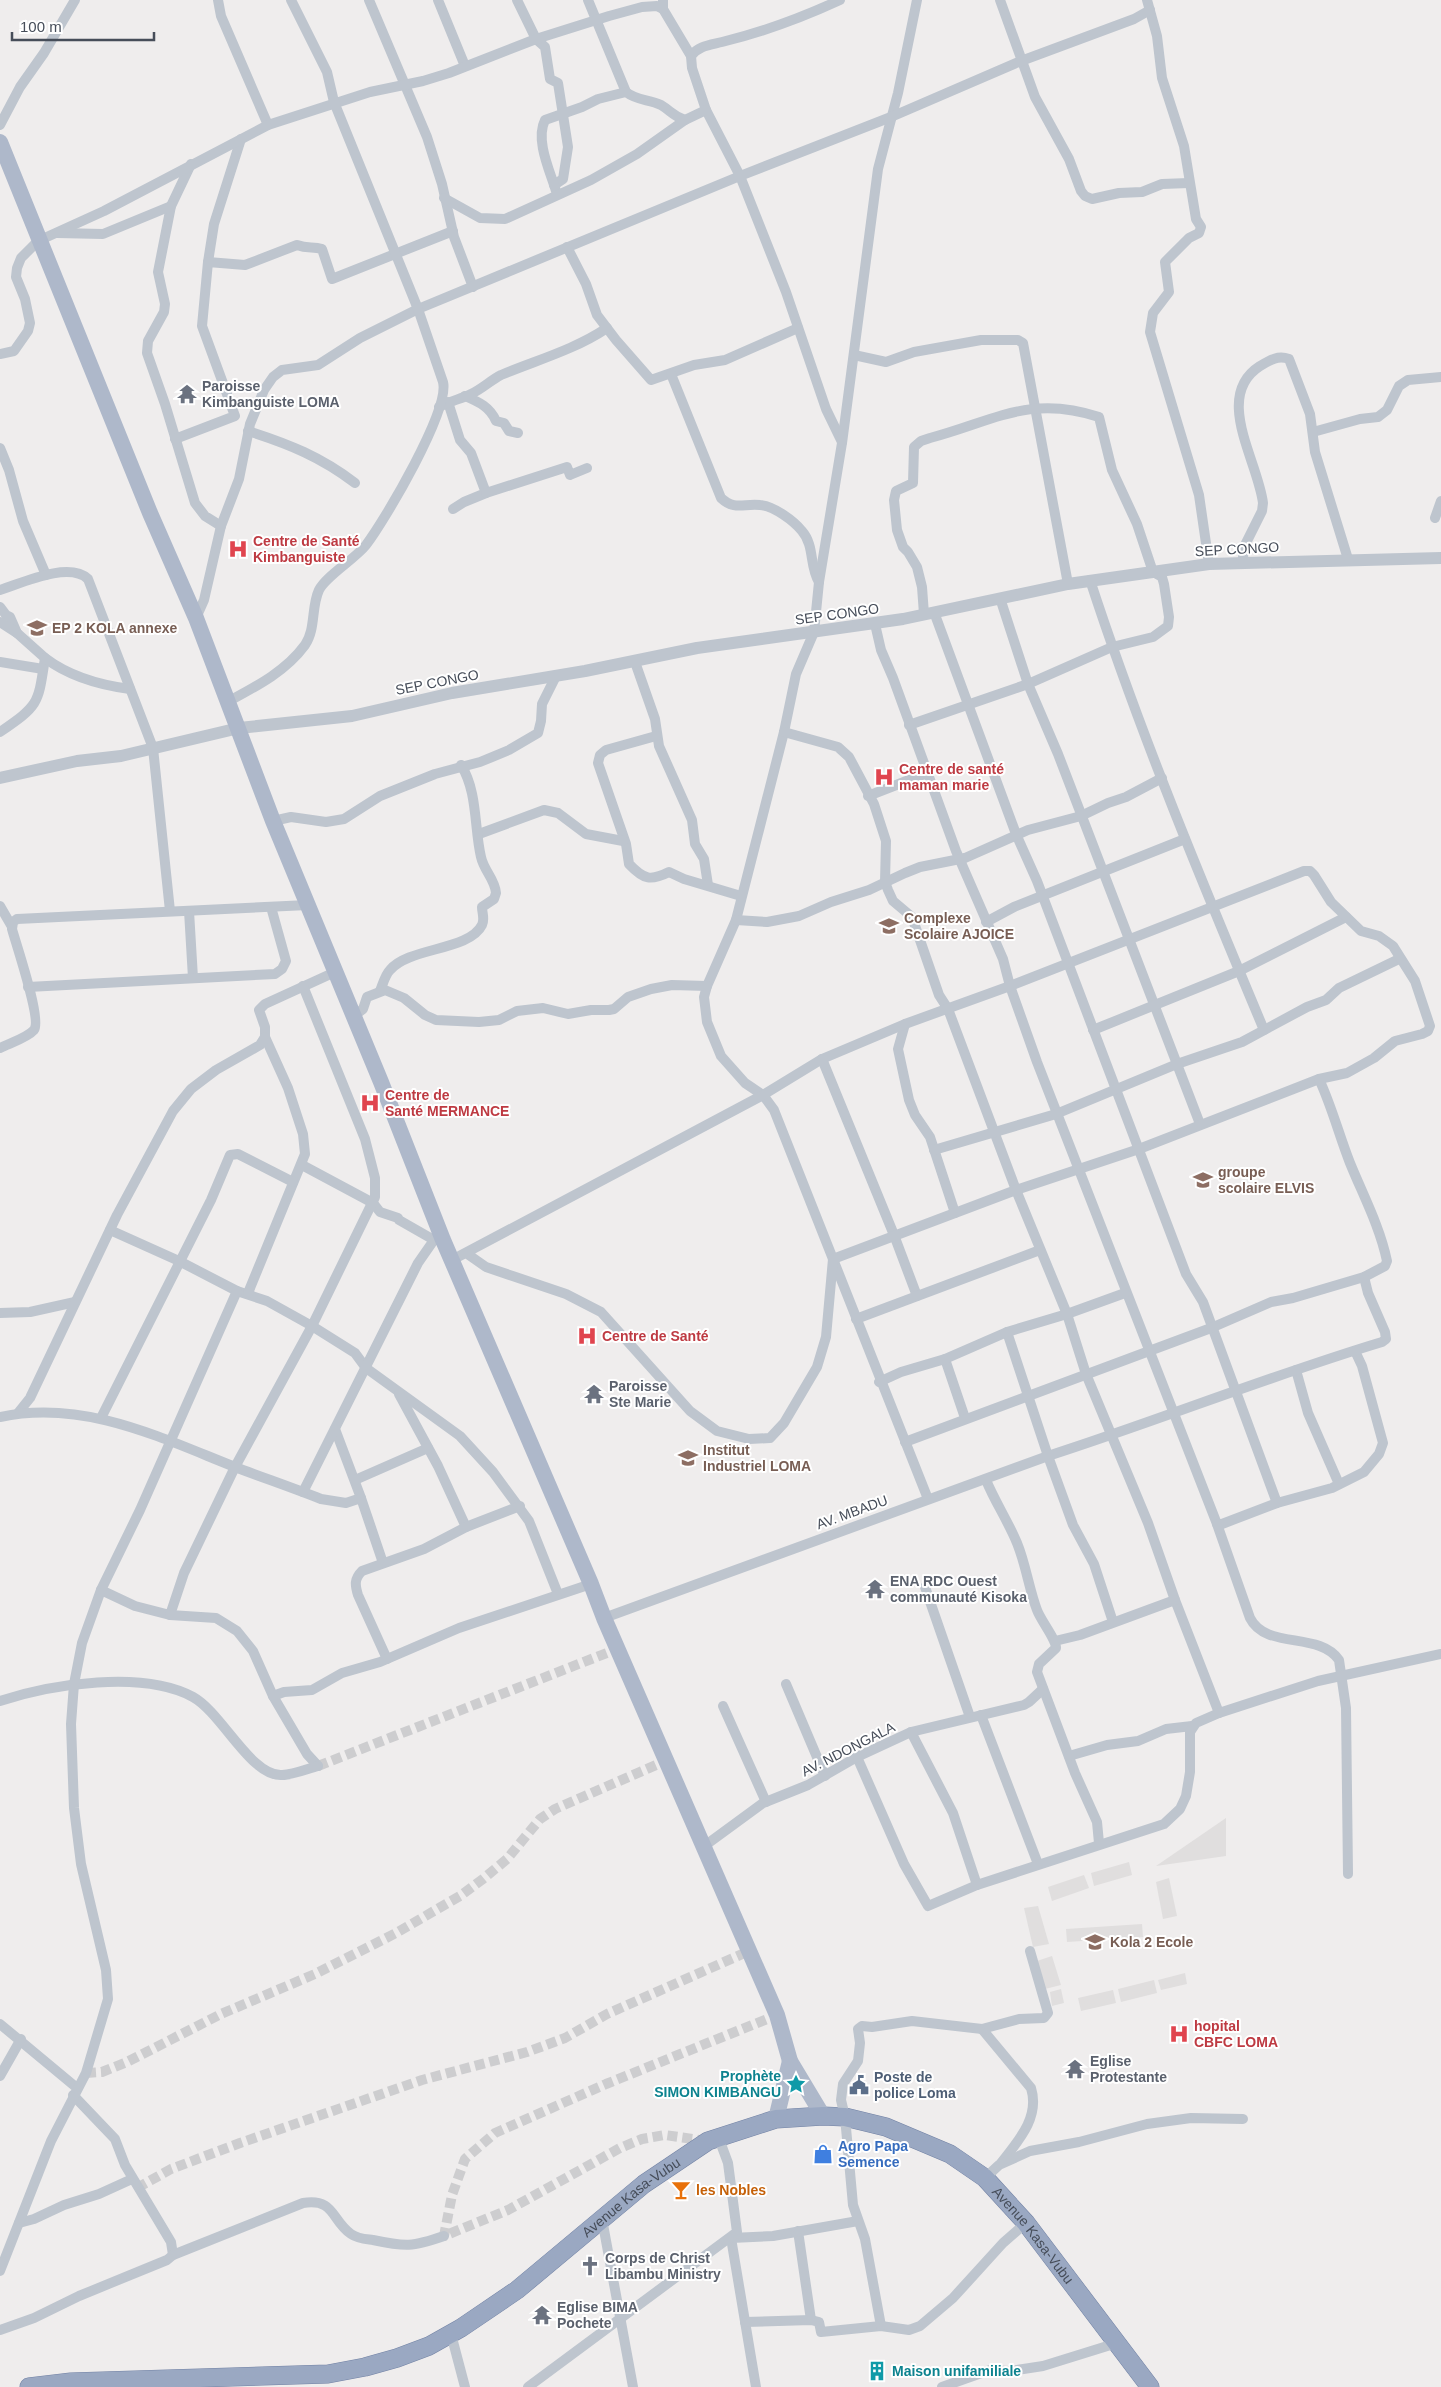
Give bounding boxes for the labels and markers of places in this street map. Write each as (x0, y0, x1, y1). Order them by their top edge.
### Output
place label: Paroisse Kimbanguiste LOMA (202, 378, 340, 410)
temple icon: Paroisse Kimbanguiste LOMA (176, 383, 198, 405)
place label: Centre de Santé Kimbanguiste (253, 533, 360, 565)
hospital icon: Centre de Santé Kimbanguiste (227, 538, 249, 560)
school or university icon: EP 2 KOLA annexe (26, 617, 48, 639)
place label: EP 2 KOLA annexe (52, 620, 177, 636)
place label: Centre de santé maman marie (899, 761, 1004, 793)
hospital icon: Centre de santé maman marie (873, 766, 895, 788)
place label: Complexe Scolaire AJOICE (904, 910, 1014, 942)
school or university icon: Complexe Scolaire AJOICE (878, 915, 900, 937)
place label: Centre de Santé MERMANCE (385, 1087, 509, 1119)
hospital icon: Centre de Santé MERMANCE (359, 1092, 381, 1114)
place label: groupe scolaire ELVIS (1218, 1164, 1314, 1196)
school or university icon: groupe scolaire ELVIS (1192, 1169, 1214, 1191)
hospital icon: Centre de Santé (576, 1325, 598, 1347)
place label: Centre de Santé (602, 1328, 709, 1344)
place label: Paroisse Ste Marie (609, 1378, 671, 1410)
temple icon: Paroisse Ste Marie (583, 1383, 605, 1405)
place label: Institut Industriel LOMA (703, 1442, 811, 1474)
school or university icon: Institut Industriel LOMA (677, 1447, 699, 1469)
place label: ENA RDC Ouest communauté Kisoka (890, 1573, 1027, 1605)
temple icon: ENA RDC Ouest communauté Kisoka (864, 1578, 886, 1600)
school or university icon: Kola 2 Ecole (1084, 1931, 1106, 1953)
place label: Kola 2 Ecole (1110, 1934, 1193, 1950)
place label: hopital CBFC LOMA (1194, 2018, 1278, 2050)
hospital icon: hopital CBFC LOMA (1168, 2023, 1190, 2045)
place label: Eglise Protestante (1090, 2053, 1167, 2085)
temple icon: Eglise Protestante (1064, 2058, 1086, 2080)
place label: Prophète SIMON KIMBANGU (654, 2068, 781, 2100)
place label: Poste de police Loma (874, 2069, 956, 2101)
place icon: Prophète SIMON KIMBANGU (785, 2073, 807, 2095)
public building icon: Poste de police Loma (848, 2074, 870, 2096)
place label: Agro Papa Semence (838, 2138, 908, 2170)
shop icon: Agro Papa Semence (812, 2143, 834, 2165)
bar icon: les Nobles (670, 2179, 692, 2201)
place label: les Nobles (696, 2182, 766, 2198)
place label: Corps de Christ Libambu Ministry (605, 2250, 721, 2282)
church icon: Corps de Christ Libambu Ministry (579, 2255, 601, 2277)
place label: Eglise BIMA Pochete (557, 2299, 638, 2331)
temple icon: Eglise BIMA Pochete (531, 2304, 553, 2326)
building icon: Maison unifamiliale (866, 2360, 888, 2382)
place label: Maison unifamiliale (892, 2363, 1021, 2379)

